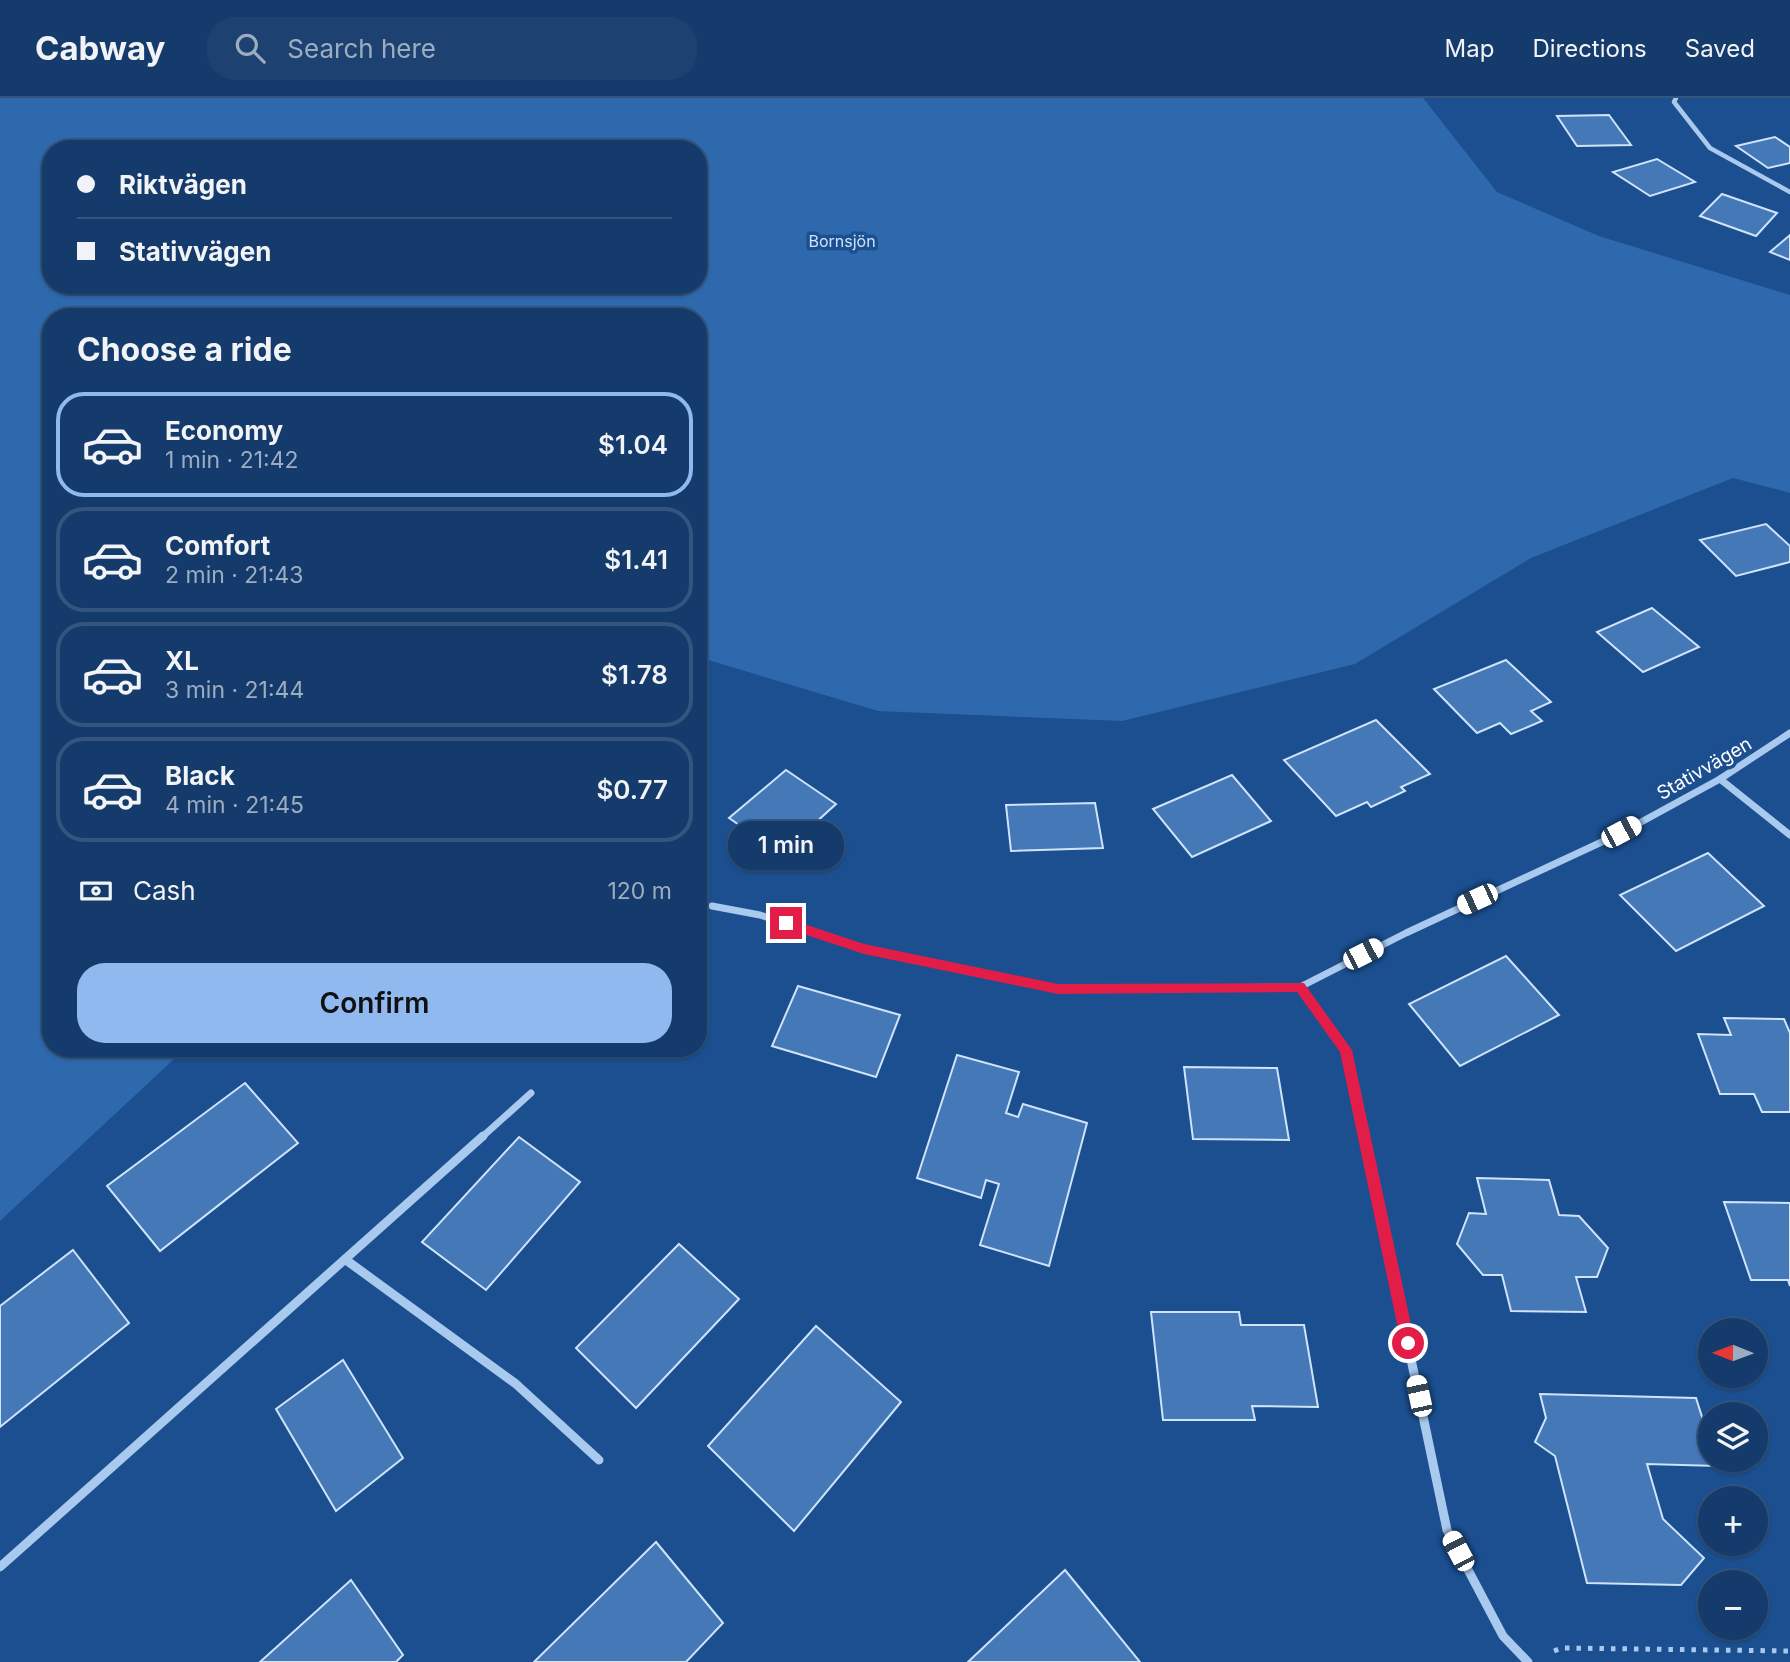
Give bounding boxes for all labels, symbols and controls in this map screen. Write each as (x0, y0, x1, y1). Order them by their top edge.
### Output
search box (207, 17, 697, 80)
text: Cabway (35, 28, 165, 68)
icon: search (231, 29, 269, 67)
text: Search here (287, 33, 436, 64)
text: Map (1445, 34, 1494, 63)
text: Directions (1532, 34, 1647, 63)
text: Saved (1685, 34, 1755, 63)
text: Riktvägen (119, 169, 247, 200)
park label: Bornsjön (808, 231, 876, 251)
text: Stativvägen (119, 236, 271, 267)
text: Choose a ride (77, 330, 292, 369)
icon: car (81, 413, 144, 476)
text: Economy (165, 415, 283, 446)
text: $1.04 (598, 429, 668, 460)
text: 1 min · 21:42 (165, 446, 299, 474)
icon: car (81, 528, 144, 591)
text: Comfort (165, 530, 270, 561)
text: $1.41 (604, 544, 668, 575)
text: 2 min · 21:43 (165, 561, 303, 589)
icon: car (81, 643, 144, 706)
text: XL (165, 645, 199, 676)
text: $1.78 (601, 659, 668, 690)
text: 3 min · 21:44 (165, 676, 304, 704)
street label: Stativvägen (1653, 732, 1756, 805)
icon: car (81, 758, 144, 821)
text: Black (165, 760, 235, 791)
text: $0.77 (596, 774, 668, 805)
text: 4 min · 21:45 (165, 791, 304, 819)
car (1598, 813, 1645, 851)
callout: 1 min (728, 822, 844, 870)
text: 1 min (758, 831, 814, 859)
icon: cash (77, 872, 115, 910)
text: Cash (133, 875, 196, 906)
text: 120 m (607, 877, 672, 905)
car (1454, 881, 1501, 917)
route end (770, 907, 802, 939)
car (1340, 935, 1387, 973)
button: Confirm (77, 963, 672, 1043)
north arrow (1698, 1318, 1768, 1388)
map controls (1698, 1318, 1768, 1640)
route start (1392, 1327, 1424, 1359)
car (1405, 1373, 1434, 1419)
button: layers (1698, 1402, 1768, 1472)
button: + (1698, 1486, 1768, 1556)
car (1439, 1528, 1478, 1574)
button: − (1698, 1570, 1768, 1640)

